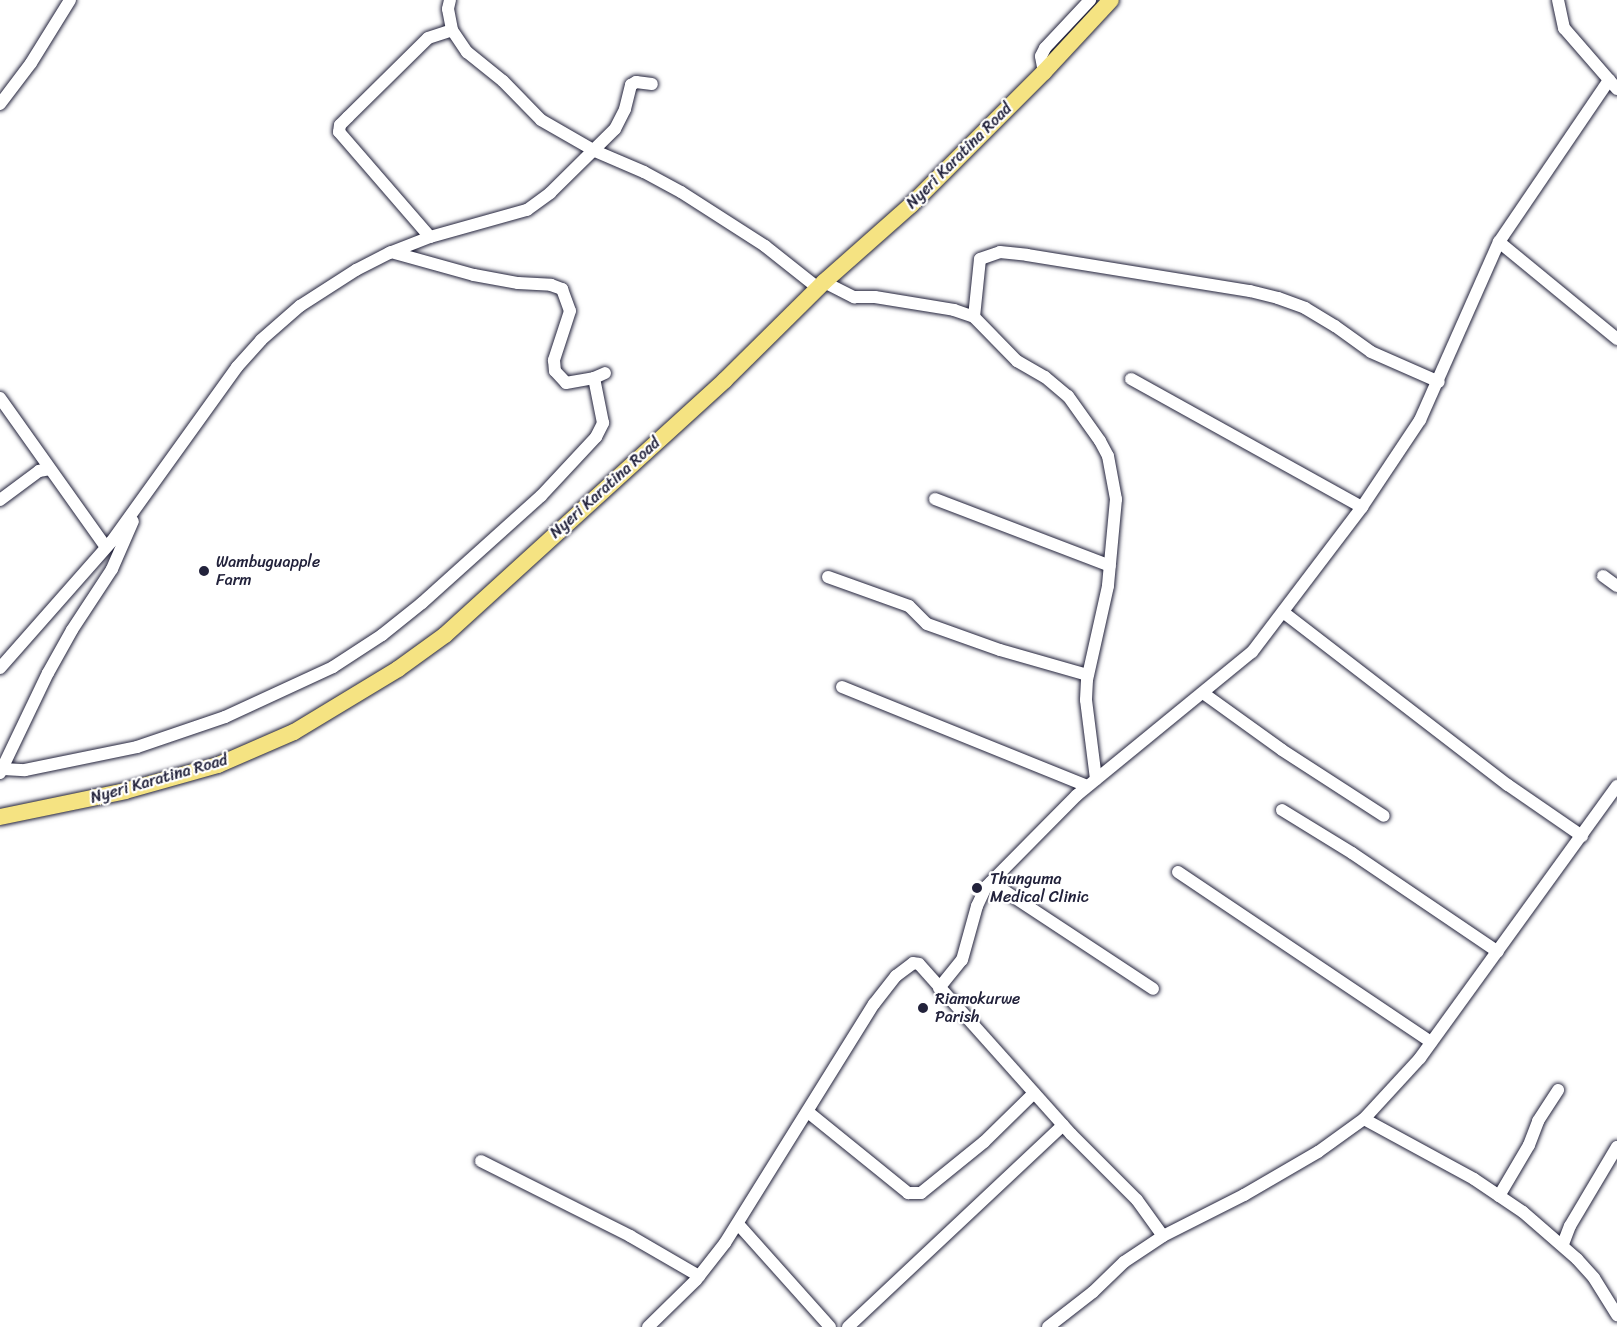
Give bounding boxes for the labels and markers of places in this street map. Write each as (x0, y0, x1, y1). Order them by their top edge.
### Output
place label: Wambuguapple Farm (216, 552, 320, 590)
marker: Wambuguapple Farm (197, 564, 211, 578)
place label: Thunguma Medical Clinic (990, 869, 1089, 907)
marker: Thunguma Medical Clinic (968, 879, 986, 897)
place label: Riamokurwe Parish (935, 989, 1020, 1027)
marker: Riamokurwe Parish (916, 1001, 930, 1015)

